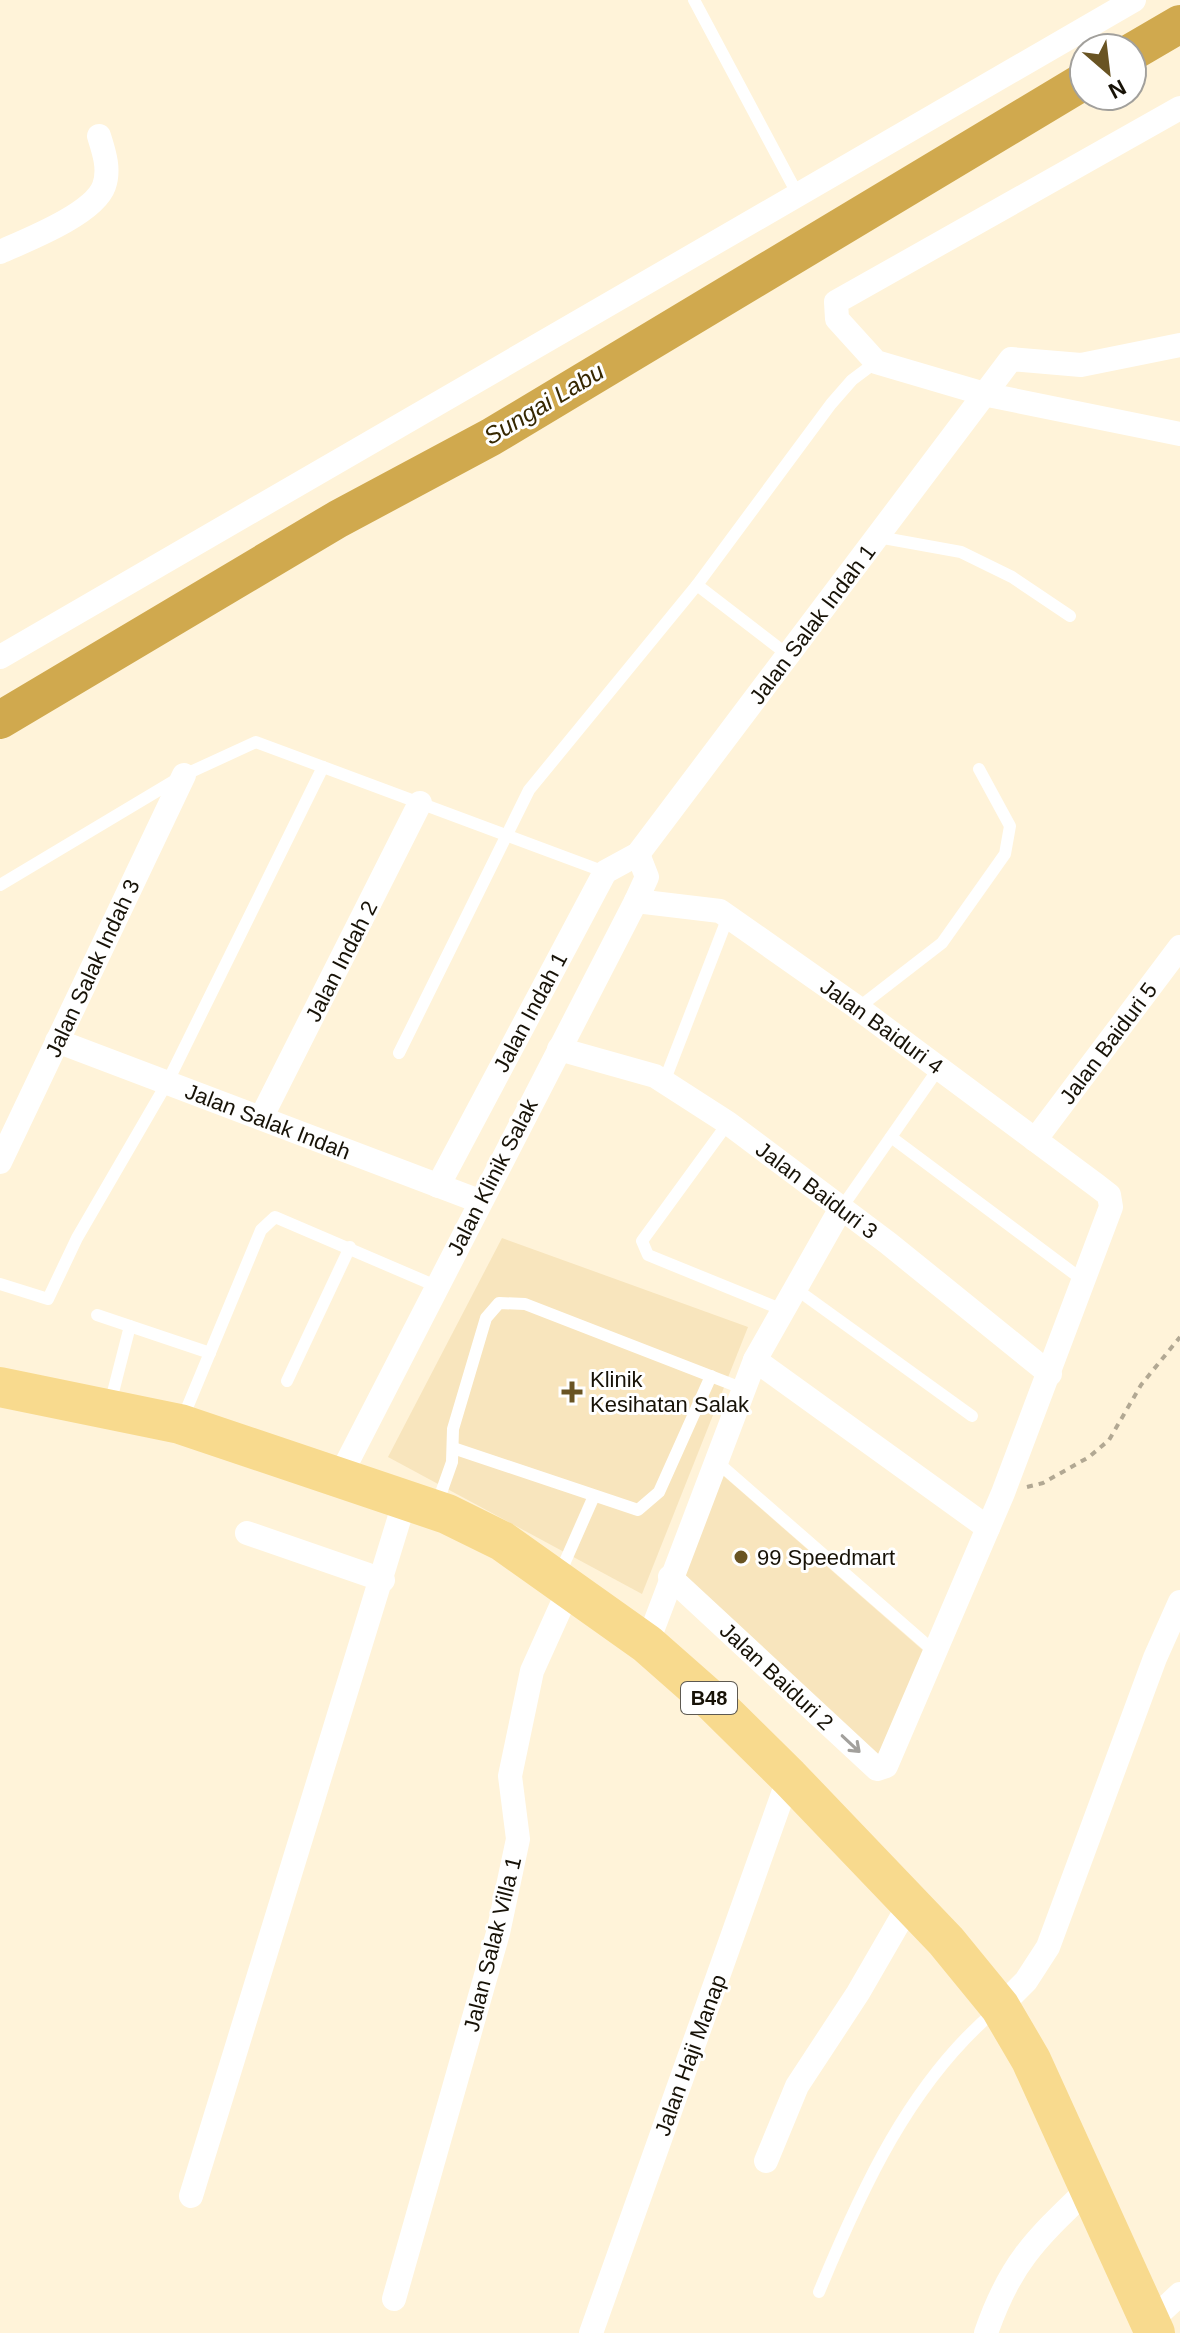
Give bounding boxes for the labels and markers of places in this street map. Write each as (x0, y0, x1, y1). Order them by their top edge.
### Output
place label: Klinik Kesihatan Salak (590, 1367, 750, 1417)
marker: Klinik Kesihatan Salak (561, 1381, 583, 1403)
place label: 99 Speedmart (757, 1545, 895, 1570)
marker: 99 Speedmart (732, 1548, 750, 1566)

